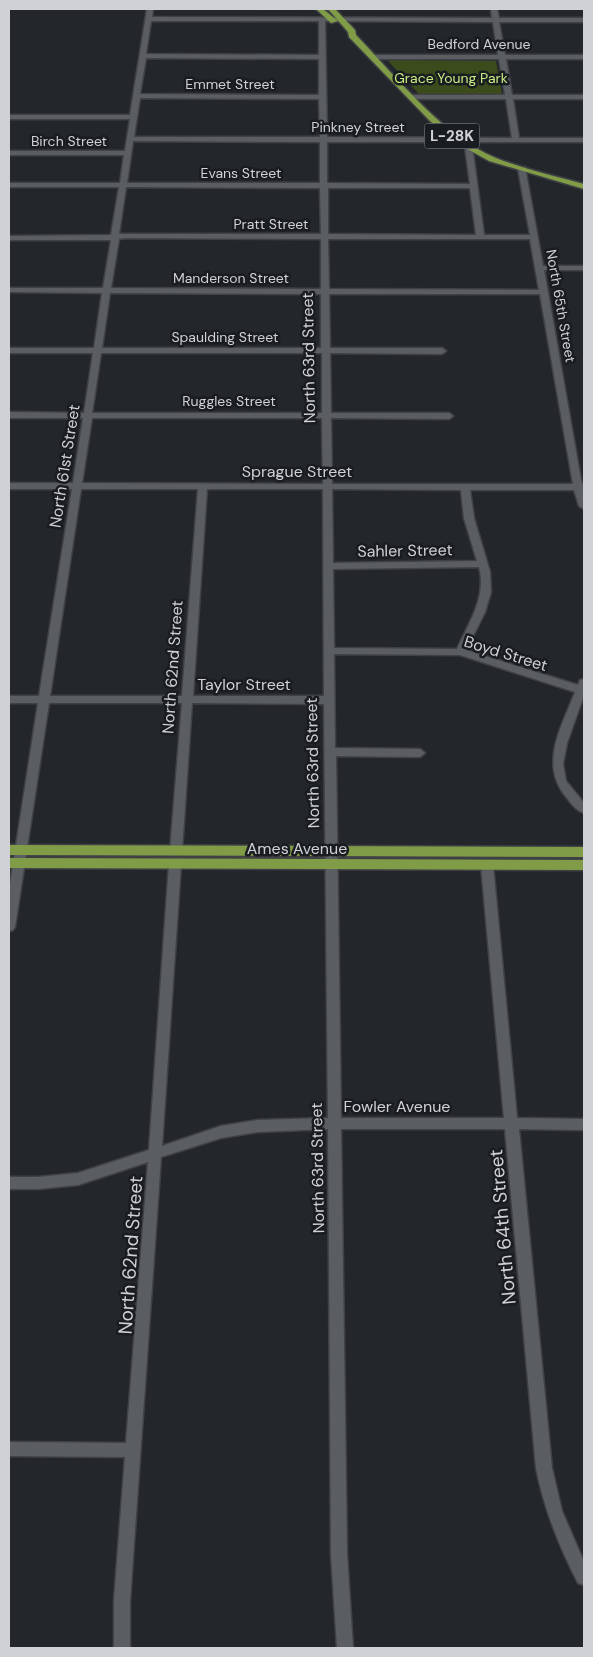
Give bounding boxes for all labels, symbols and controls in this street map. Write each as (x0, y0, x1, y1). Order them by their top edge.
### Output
street label: Bedford Avenue (428, 35, 531, 53)
park label: Grace Young Park (394, 69, 508, 87)
street label: Emmet Street (185, 75, 275, 93)
street label: Pinkney Street (311, 118, 405, 136)
road number: L-28K (424, 124, 480, 148)
street label: Birch Street (31, 132, 107, 150)
street label: Evans Street (200, 164, 282, 182)
street label: Pratt Street (233, 215, 309, 233)
street label: North 65th Street (542, 248, 580, 364)
street label: Manderson Street (173, 269, 289, 287)
street label: North 63rd Street (297, 292, 320, 424)
street label: Spaulding Street (171, 328, 279, 346)
street label: Ruggles Street (182, 392, 276, 410)
street label: North 61st Street (44, 403, 85, 529)
street label: Sprague Street (242, 461, 352, 482)
street label: Sahler Street (357, 539, 453, 562)
street label: North 62nd Street (157, 600, 188, 735)
street label: Boyd Street (462, 631, 550, 676)
street label: Taylor Street (197, 674, 291, 695)
street label: North 63rd Street (301, 697, 324, 829)
street label: Ames Avenue (247, 838, 347, 859)
street label: Fowler Avenue (344, 1096, 450, 1117)
street label: North 63rd Street (306, 1102, 329, 1234)
street label: North 64th Street (483, 1148, 522, 1306)
street label: North 62nd Street (112, 1175, 149, 1335)

